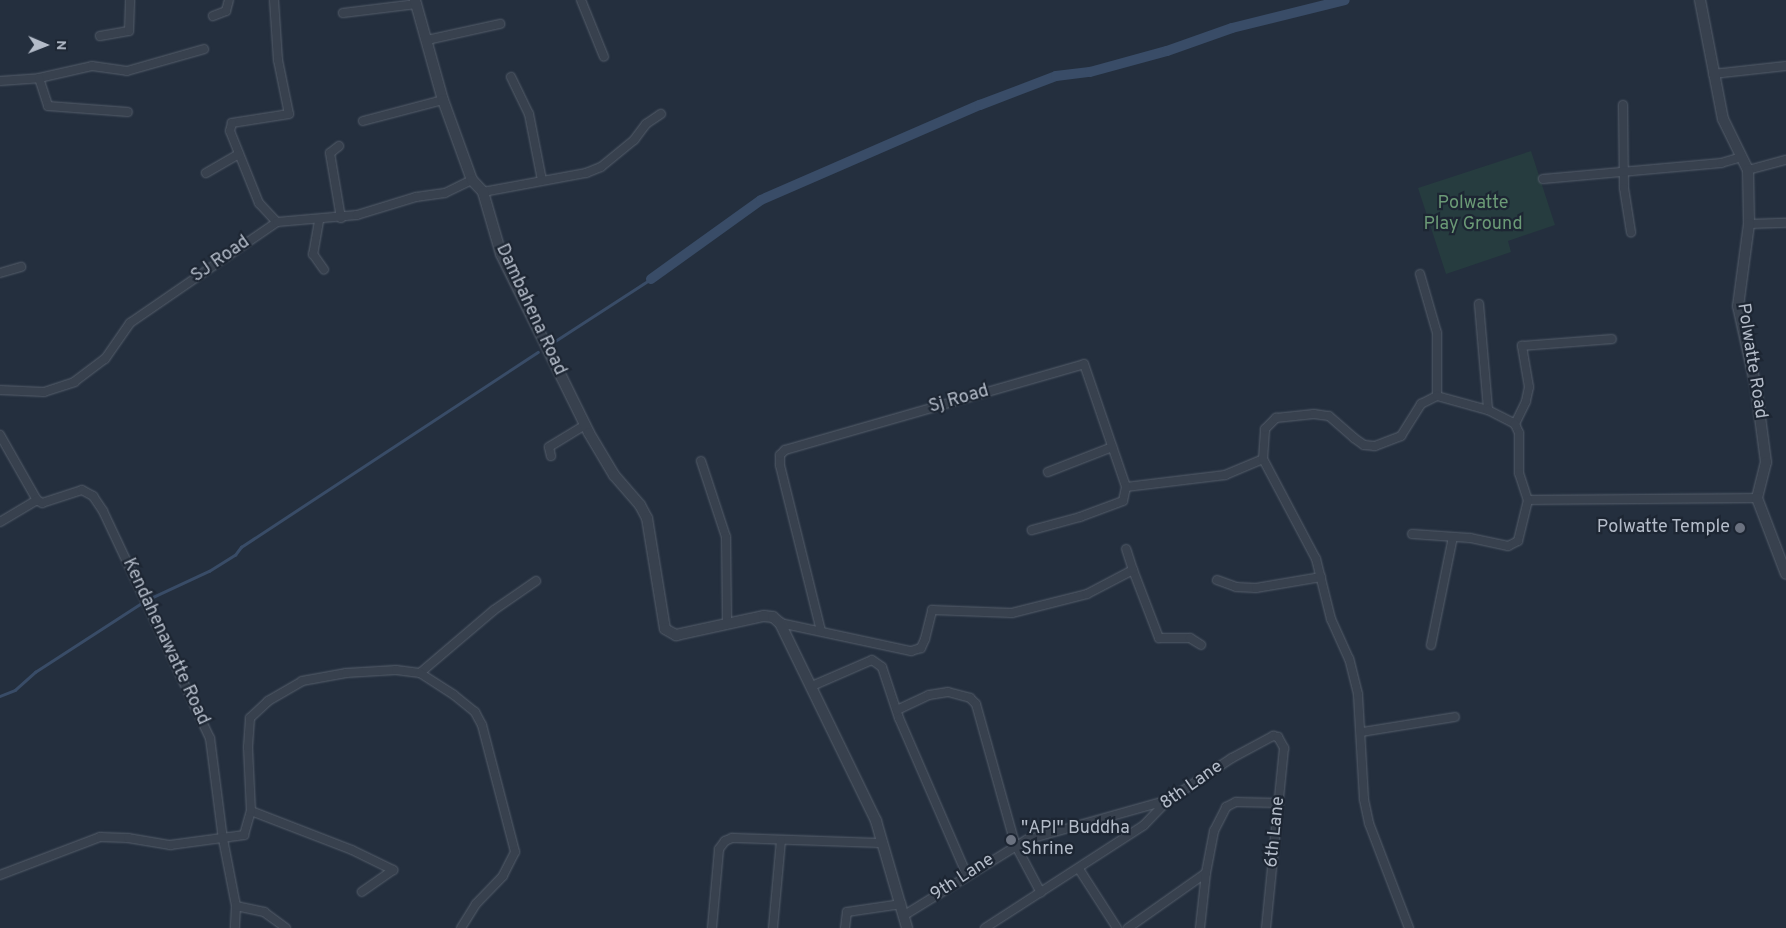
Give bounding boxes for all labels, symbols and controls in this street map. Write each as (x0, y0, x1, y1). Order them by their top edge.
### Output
north arrow (20, 20, 70, 70)
text: N (52, 40, 69, 50)
park label: Polwatte Play Ground (1424, 194, 1522, 236)
street label: SJ Road (188, 232, 254, 288)
street label: Dambahena Road (490, 241, 570, 379)
street label: Polwatte Road (1731, 302, 1771, 420)
street label: Sj Road (927, 381, 991, 419)
place label: Polwatte Temple (1596, 517, 1730, 539)
marker: Polwatte Temple (1734, 522, 1746, 534)
street label: Kendahenawatte Road (117, 555, 213, 729)
street label: 8th Lane (1157, 757, 1227, 815)
street label: 6th Lane (1262, 795, 1290, 869)
place label: "API" Buddha Shrine (1021, 819, 1130, 862)
marker: "API" Buddha Shrine (1005, 834, 1017, 846)
street label: 9th Lane (927, 849, 999, 907)

